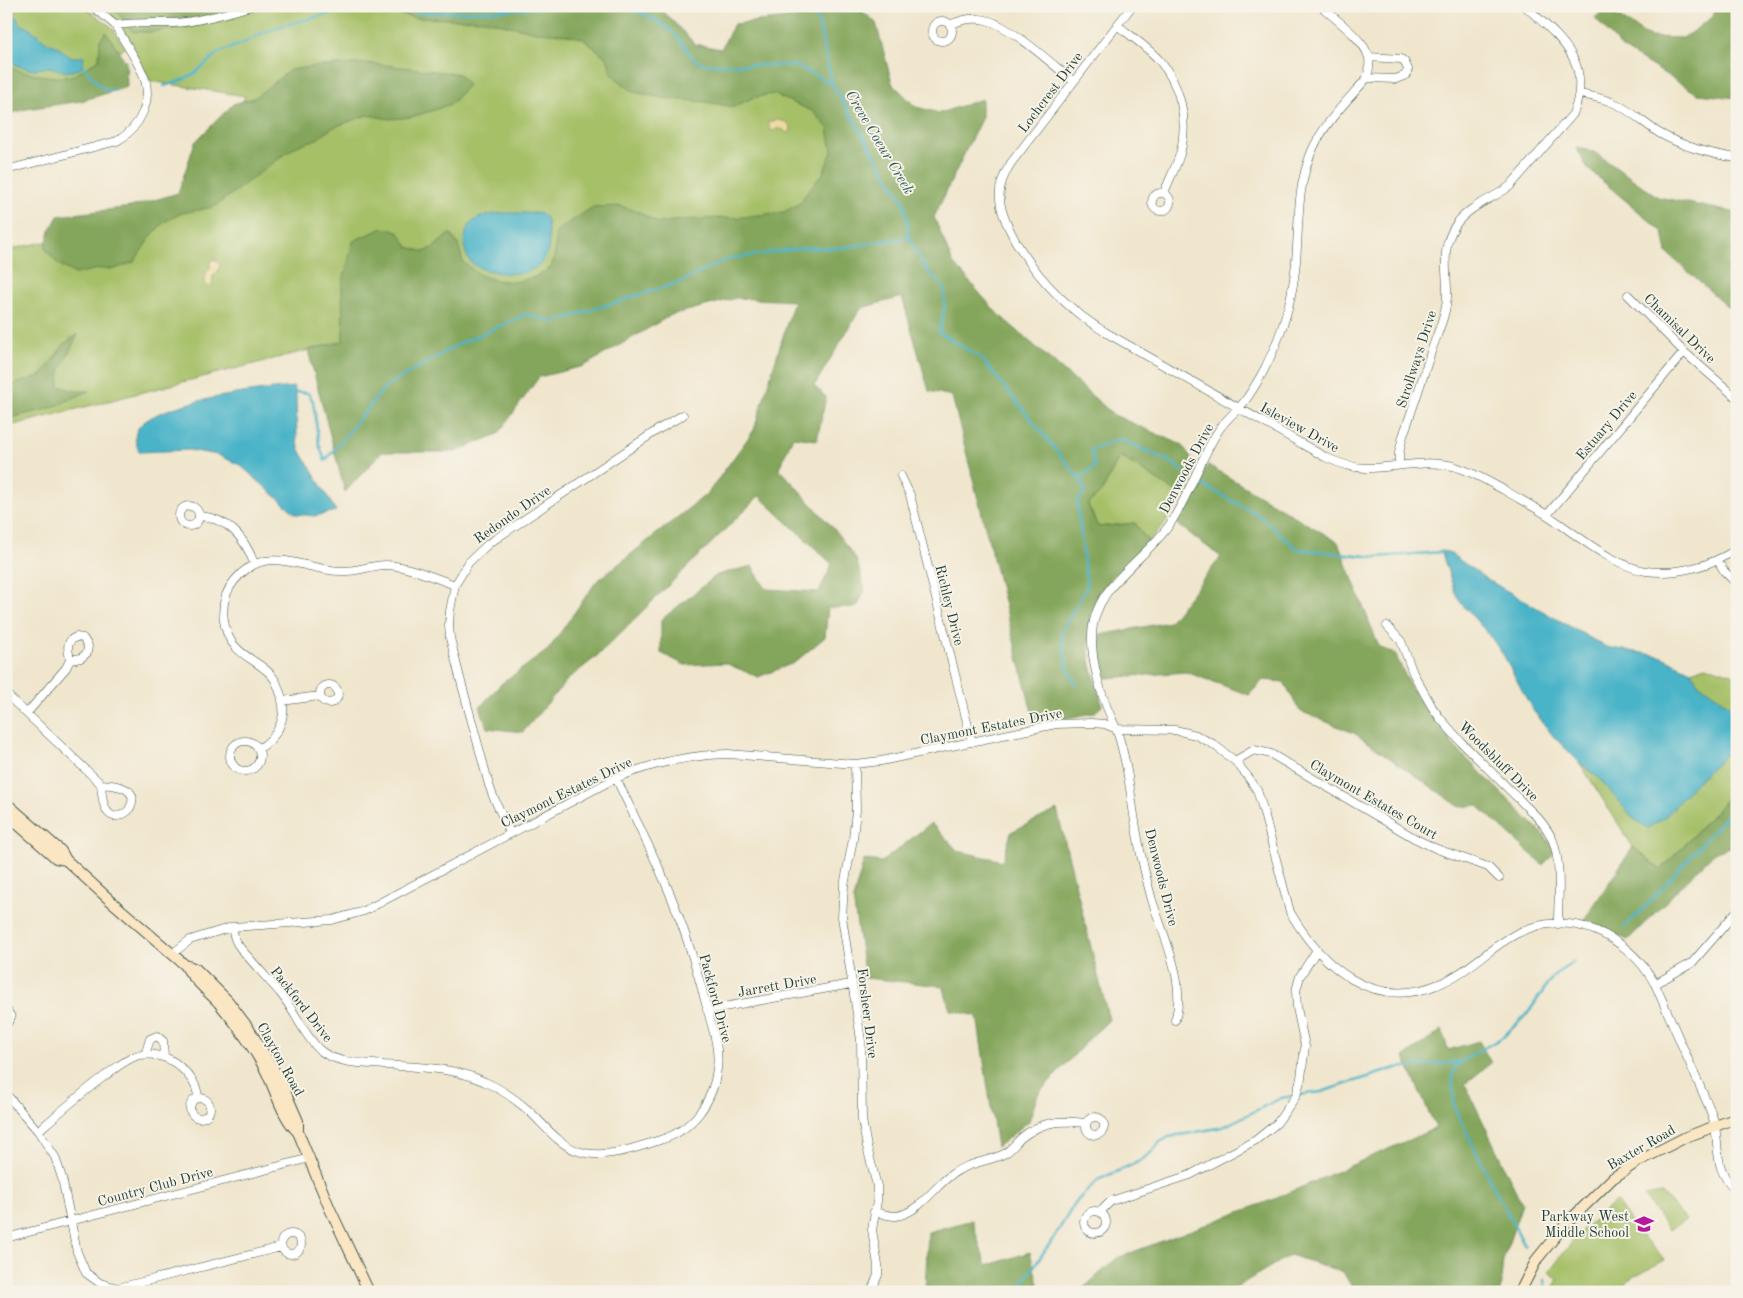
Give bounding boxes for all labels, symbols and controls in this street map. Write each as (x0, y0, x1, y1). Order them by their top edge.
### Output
street label: Lochcrest Drive (1016, 50, 1086, 135)
water label: Creve Coeur Creek (842, 88, 916, 197)
street label: Chamisal Drive (1641, 291, 1718, 366)
street label: Strollways Drive (1395, 309, 1439, 410)
street label: Estuary Drive (1574, 388, 1640, 463)
street label: Isleview Drive (1258, 400, 1341, 455)
street label: Denwoods Drive (1157, 421, 1217, 516)
street label: Redondo Drive (472, 483, 553, 546)
street label: Richley Drive (932, 563, 966, 647)
street label: Claymont Estates Drive (919, 706, 1063, 748)
street label: Woodsbluff Drive (1456, 719, 1541, 804)
street label: Claymont Estates Drive (499, 755, 634, 831)
street label: Claymont Estates Court (1307, 758, 1440, 842)
street label: Denwoods Drive (1142, 827, 1180, 927)
street label: Packford Drive (696, 952, 734, 1044)
street label: Packford Drive (268, 964, 335, 1045)
street label: Forsheer Drive (855, 967, 880, 1059)
street label: Jarrett Drive (737, 972, 818, 1000)
street label: Clayton Road (254, 1020, 306, 1099)
street label: Baxter Road (1605, 1123, 1678, 1173)
street label: Country Club Drive (96, 1165, 214, 1209)
place label: Parkway West Middle School (1541, 1210, 1629, 1240)
school or university icon: Parkway West Middle School (1633, 1213, 1655, 1235)

